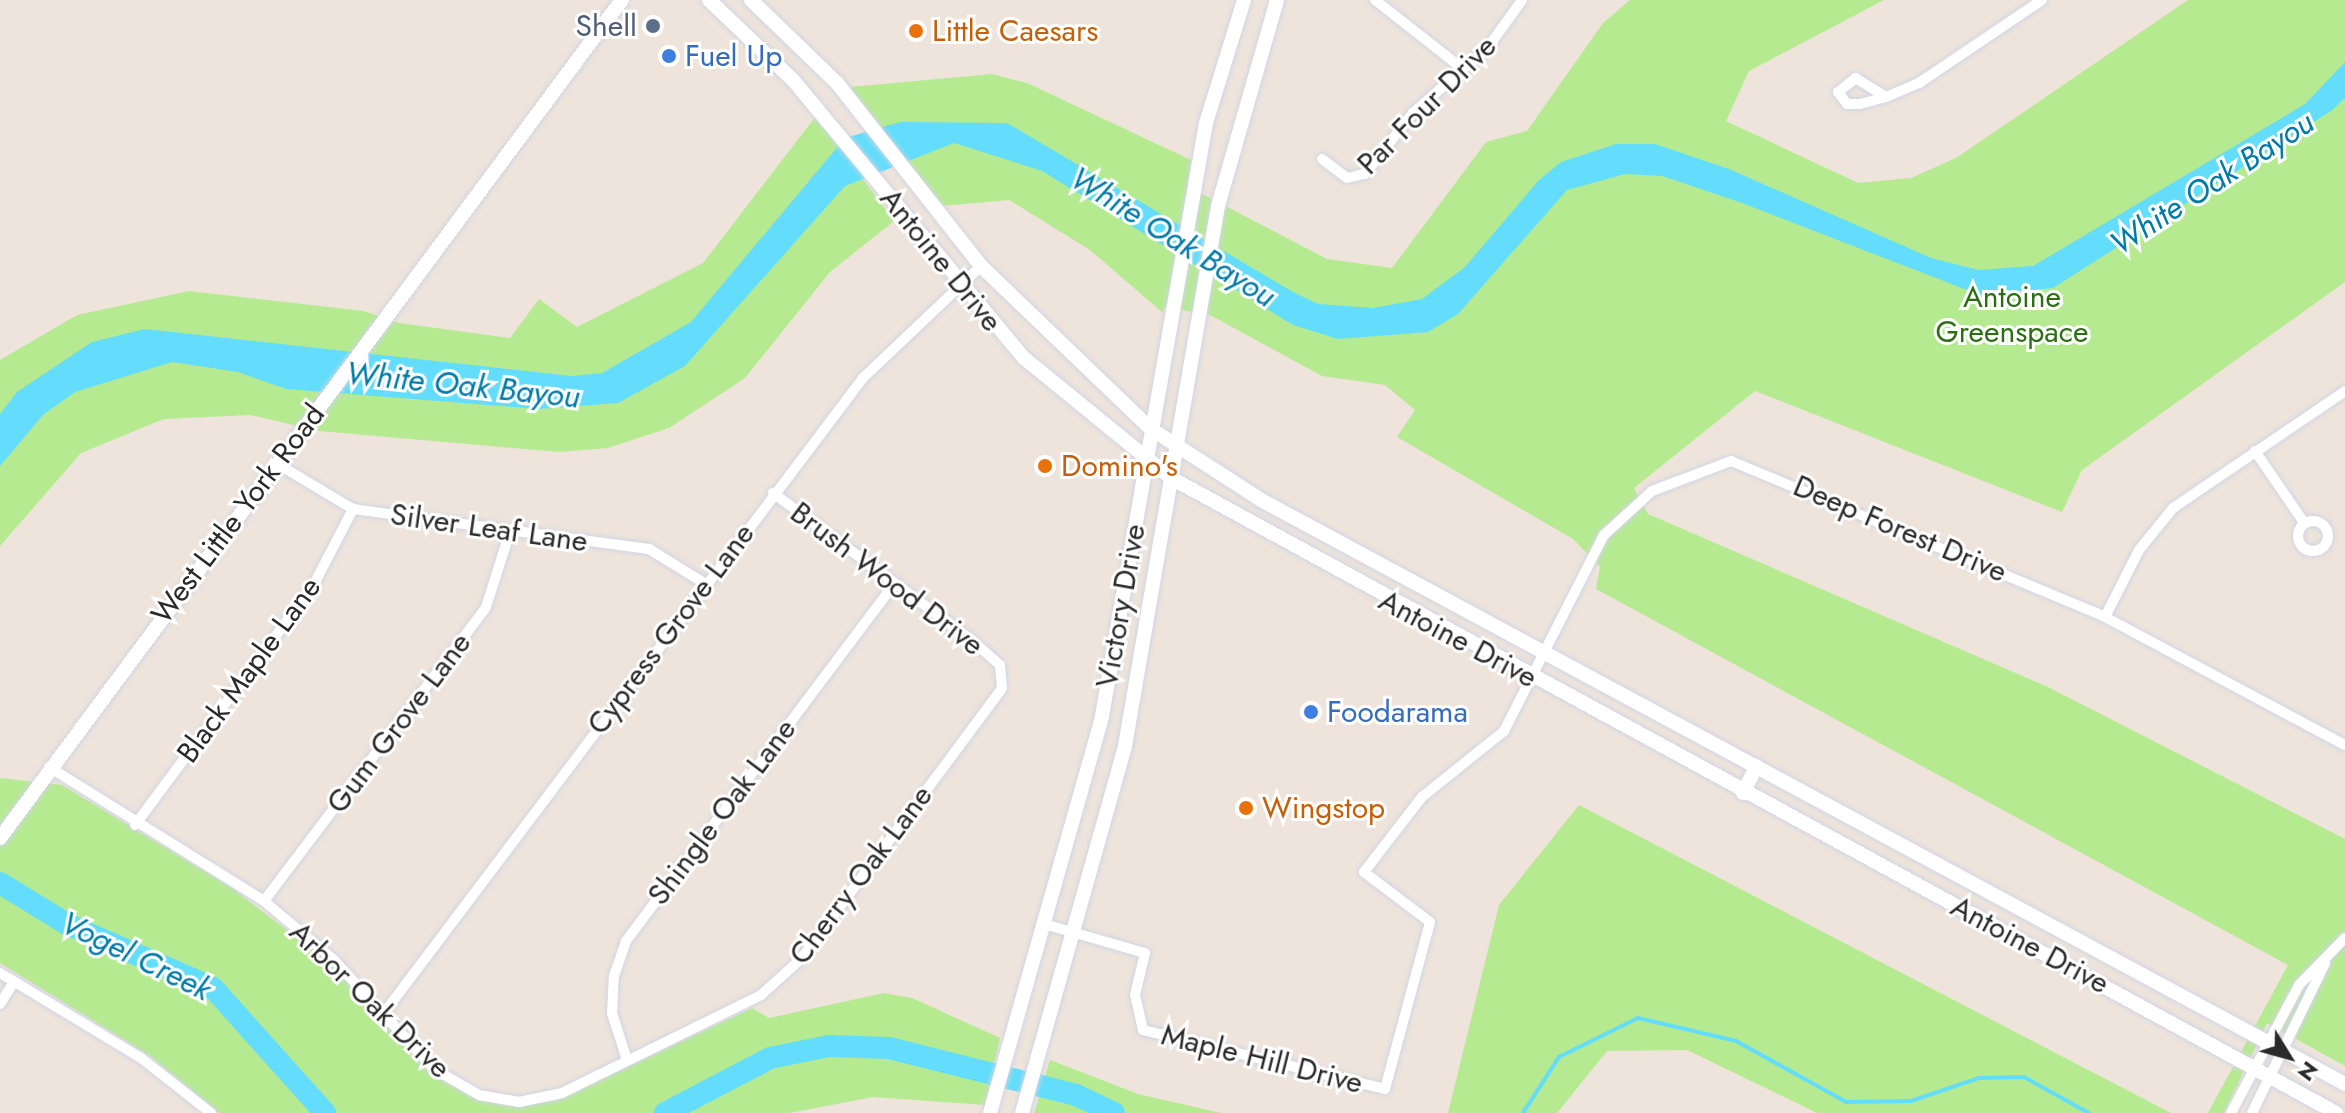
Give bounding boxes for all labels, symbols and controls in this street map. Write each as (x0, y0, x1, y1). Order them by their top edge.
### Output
place label: Shell (576, 8, 637, 44)
place label: Little Caesars (932, 13, 1098, 49)
marker: Shell (644, 17, 662, 35)
marker: Little Caesars (907, 22, 925, 40)
street label: Par Four Drive (1350, 28, 1504, 182)
place label: Fuel Up (685, 38, 782, 74)
marker: Fuel Up (660, 47, 678, 65)
water label: White Oak Bayou (2103, 103, 2321, 263)
water label: White Oak Bayou (1063, 158, 1283, 316)
street label: Antoine Drive (872, 181, 1010, 339)
park label: Antoine Greenspace (1935, 279, 2089, 350)
water label: White Oak Bayou (344, 354, 582, 416)
street label: West Little York Road (144, 397, 332, 631)
place label: Domino's (1061, 448, 1178, 484)
marker: Domino's (1036, 457, 1054, 475)
street label: Deep Forest Drive (1788, 468, 2012, 590)
street label: Brush Wood Drive (783, 495, 991, 663)
street label: Silver Leaf Lane (388, 496, 590, 560)
street label: Cypress Grove Lane (580, 516, 762, 742)
street label: Victory Drive (1089, 521, 1153, 691)
street label: Black Maple Lane (170, 570, 328, 770)
street label: Antoine Drive (1373, 582, 1543, 696)
street label: Gum Grove Lane (319, 626, 479, 820)
place label: Foodarama (1327, 694, 1468, 730)
marker: Foodarama (1302, 703, 1320, 721)
street label: Shingle Oak Lane (640, 712, 804, 912)
street label: Cherry Oak Lane (782, 778, 940, 972)
place label: Wingstop (1262, 790, 1385, 826)
marker: Wingstop (1237, 799, 1255, 817)
street label: Antoine Drive (1945, 888, 2115, 1002)
water label: Vogel Creek (55, 903, 217, 1009)
street label: Arbor Oak Drive (282, 914, 458, 1086)
street label: Maple Hill Drive (1158, 1017, 1366, 1101)
north arrow (2249, 1017, 2329, 1097)
text: N (2290, 1055, 2326, 1088)

